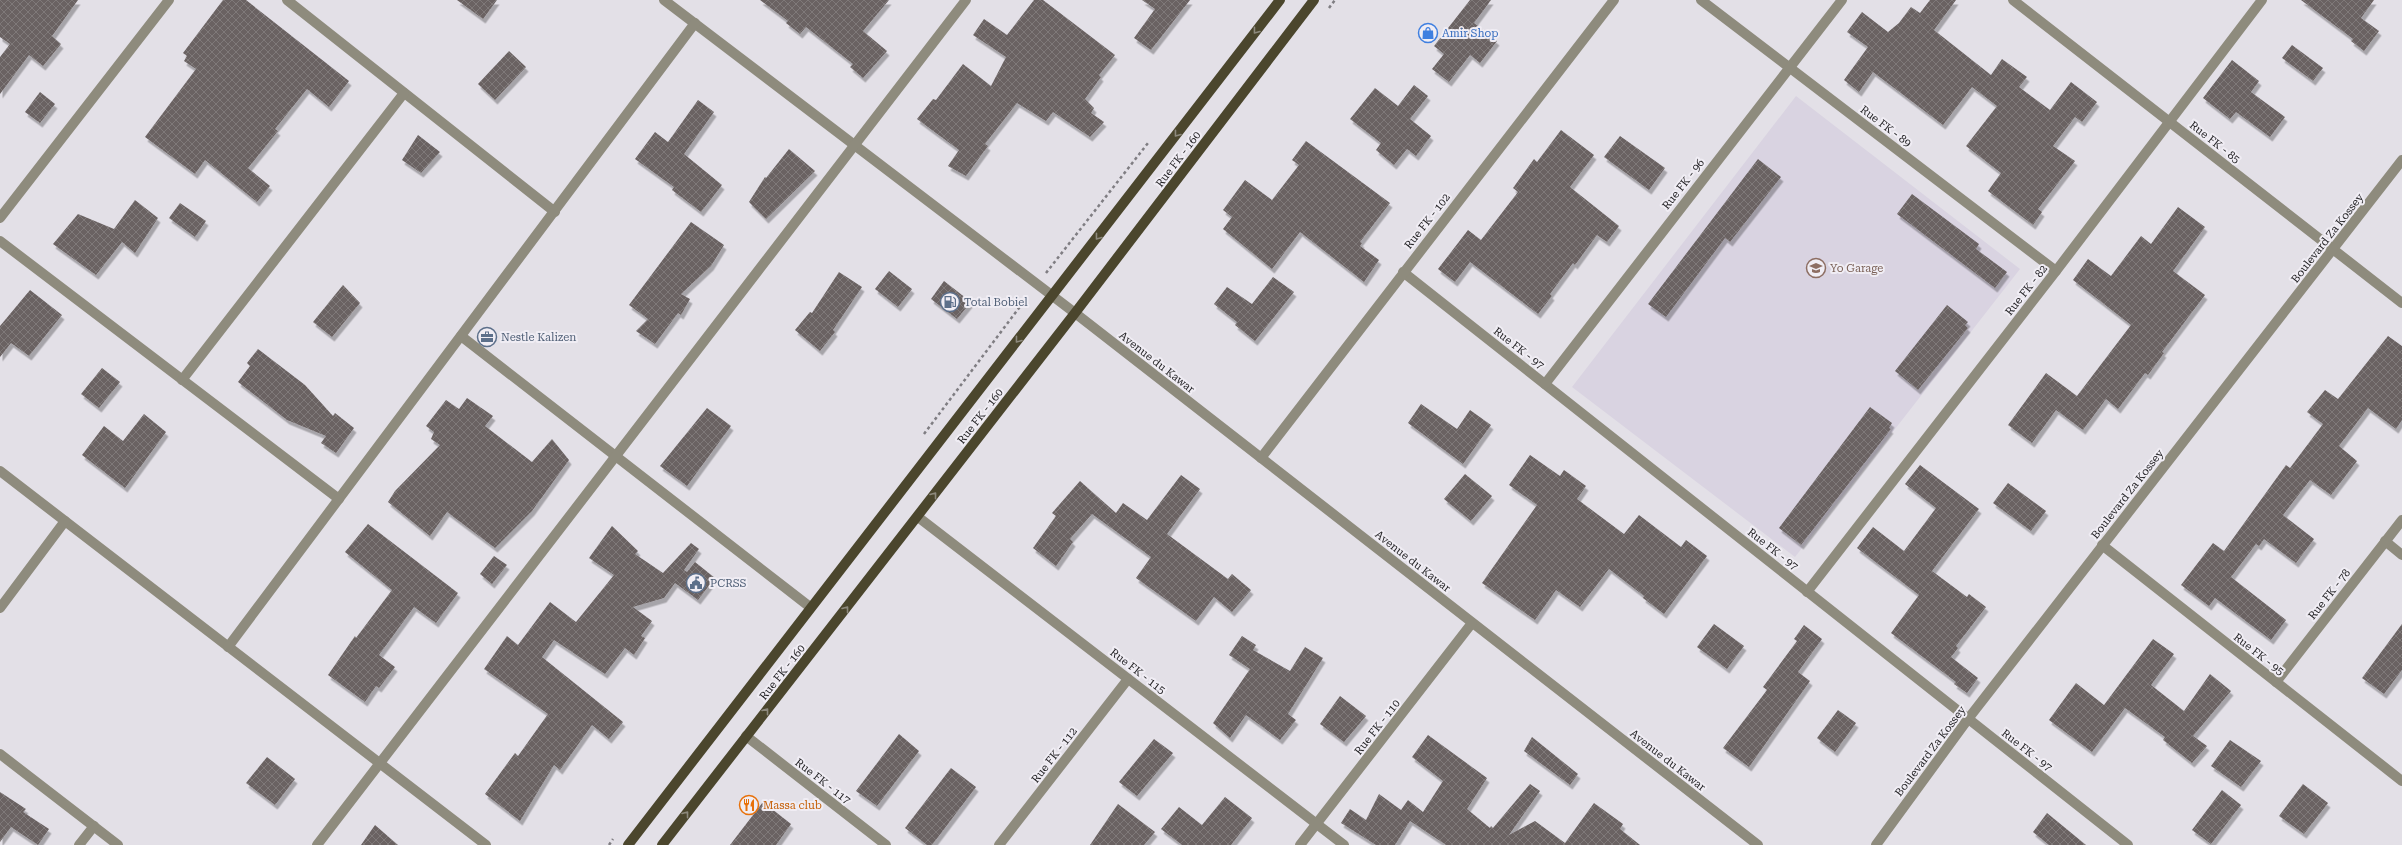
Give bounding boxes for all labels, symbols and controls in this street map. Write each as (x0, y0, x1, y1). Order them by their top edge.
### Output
shop icon: Amir Shop (1417, 22, 1439, 44)
one-way arrow (1254, 26, 1261, 33)
place label: Amir Shop (1442, 27, 1498, 40)
street label: Rue FK - 89 (1858, 103, 1914, 150)
street label: Rue FK - 85 (2187, 119, 2243, 166)
street label: Rue FK - 160 (1153, 129, 1204, 190)
one-way arrow (1175, 129, 1182, 136)
street label: Rue FK - 96 (1660, 156, 1707, 212)
street label: Rue FK - 102 (1402, 191, 1453, 252)
street label: Boulevard Za Kossey (2288, 191, 2367, 286)
one-way arrow (1095, 232, 1102, 239)
school or university icon: Yo Garage (1805, 257, 1827, 279)
place label: Yo Garage (1830, 262, 1883, 275)
street label: Rue FK - 82 (2003, 262, 2050, 318)
fuel station icon: Total Bobiel (939, 291, 961, 313)
place label: Total Bobiel (964, 296, 1028, 309)
street label: Rue FK - 97 (1491, 325, 1547, 372)
office icon: Nestle Kalizen (476, 326, 498, 348)
street label: Avenue du Kawar (1116, 329, 1197, 396)
place label: Nestle Kalizen (501, 331, 576, 344)
one-way arrow (1016, 335, 1023, 342)
street label: Rue FK - 160 (955, 386, 1006, 447)
street label: Boulevard Za Kossey (2088, 447, 2167, 542)
one-way arrow (930, 493, 937, 500)
street label: Rue FK - 97 (1745, 526, 1801, 573)
street label: Avenue du Kawar (1372, 528, 1453, 595)
street label: Rue FK - 78 (2306, 566, 2353, 622)
public building icon: PCRSS (685, 572, 707, 594)
place label: PCRSS (710, 577, 747, 590)
one-way arrow (842, 607, 849, 614)
street label: Rue FK - 95 (2231, 631, 2287, 678)
street label: Rue FK - 160 (757, 642, 808, 703)
street label: Rue FK - 115 (1107, 646, 1168, 697)
street label: Rue FK - 110 (1352, 697, 1403, 758)
street label: Boulevard Za Kossey (1892, 703, 1969, 799)
one-way arrow (761, 709, 768, 716)
street label: Rue FK - 112 (1029, 725, 1080, 786)
street label: Avenue du Kawar (1627, 727, 1708, 794)
street label: Rue FK - 97 (1999, 727, 2055, 774)
street label: Rue FK - 117 (792, 756, 853, 807)
restaurant icon: Massa club (738, 794, 760, 816)
place label: Massa club (763, 799, 822, 812)
one-way arrow (681, 812, 688, 819)

